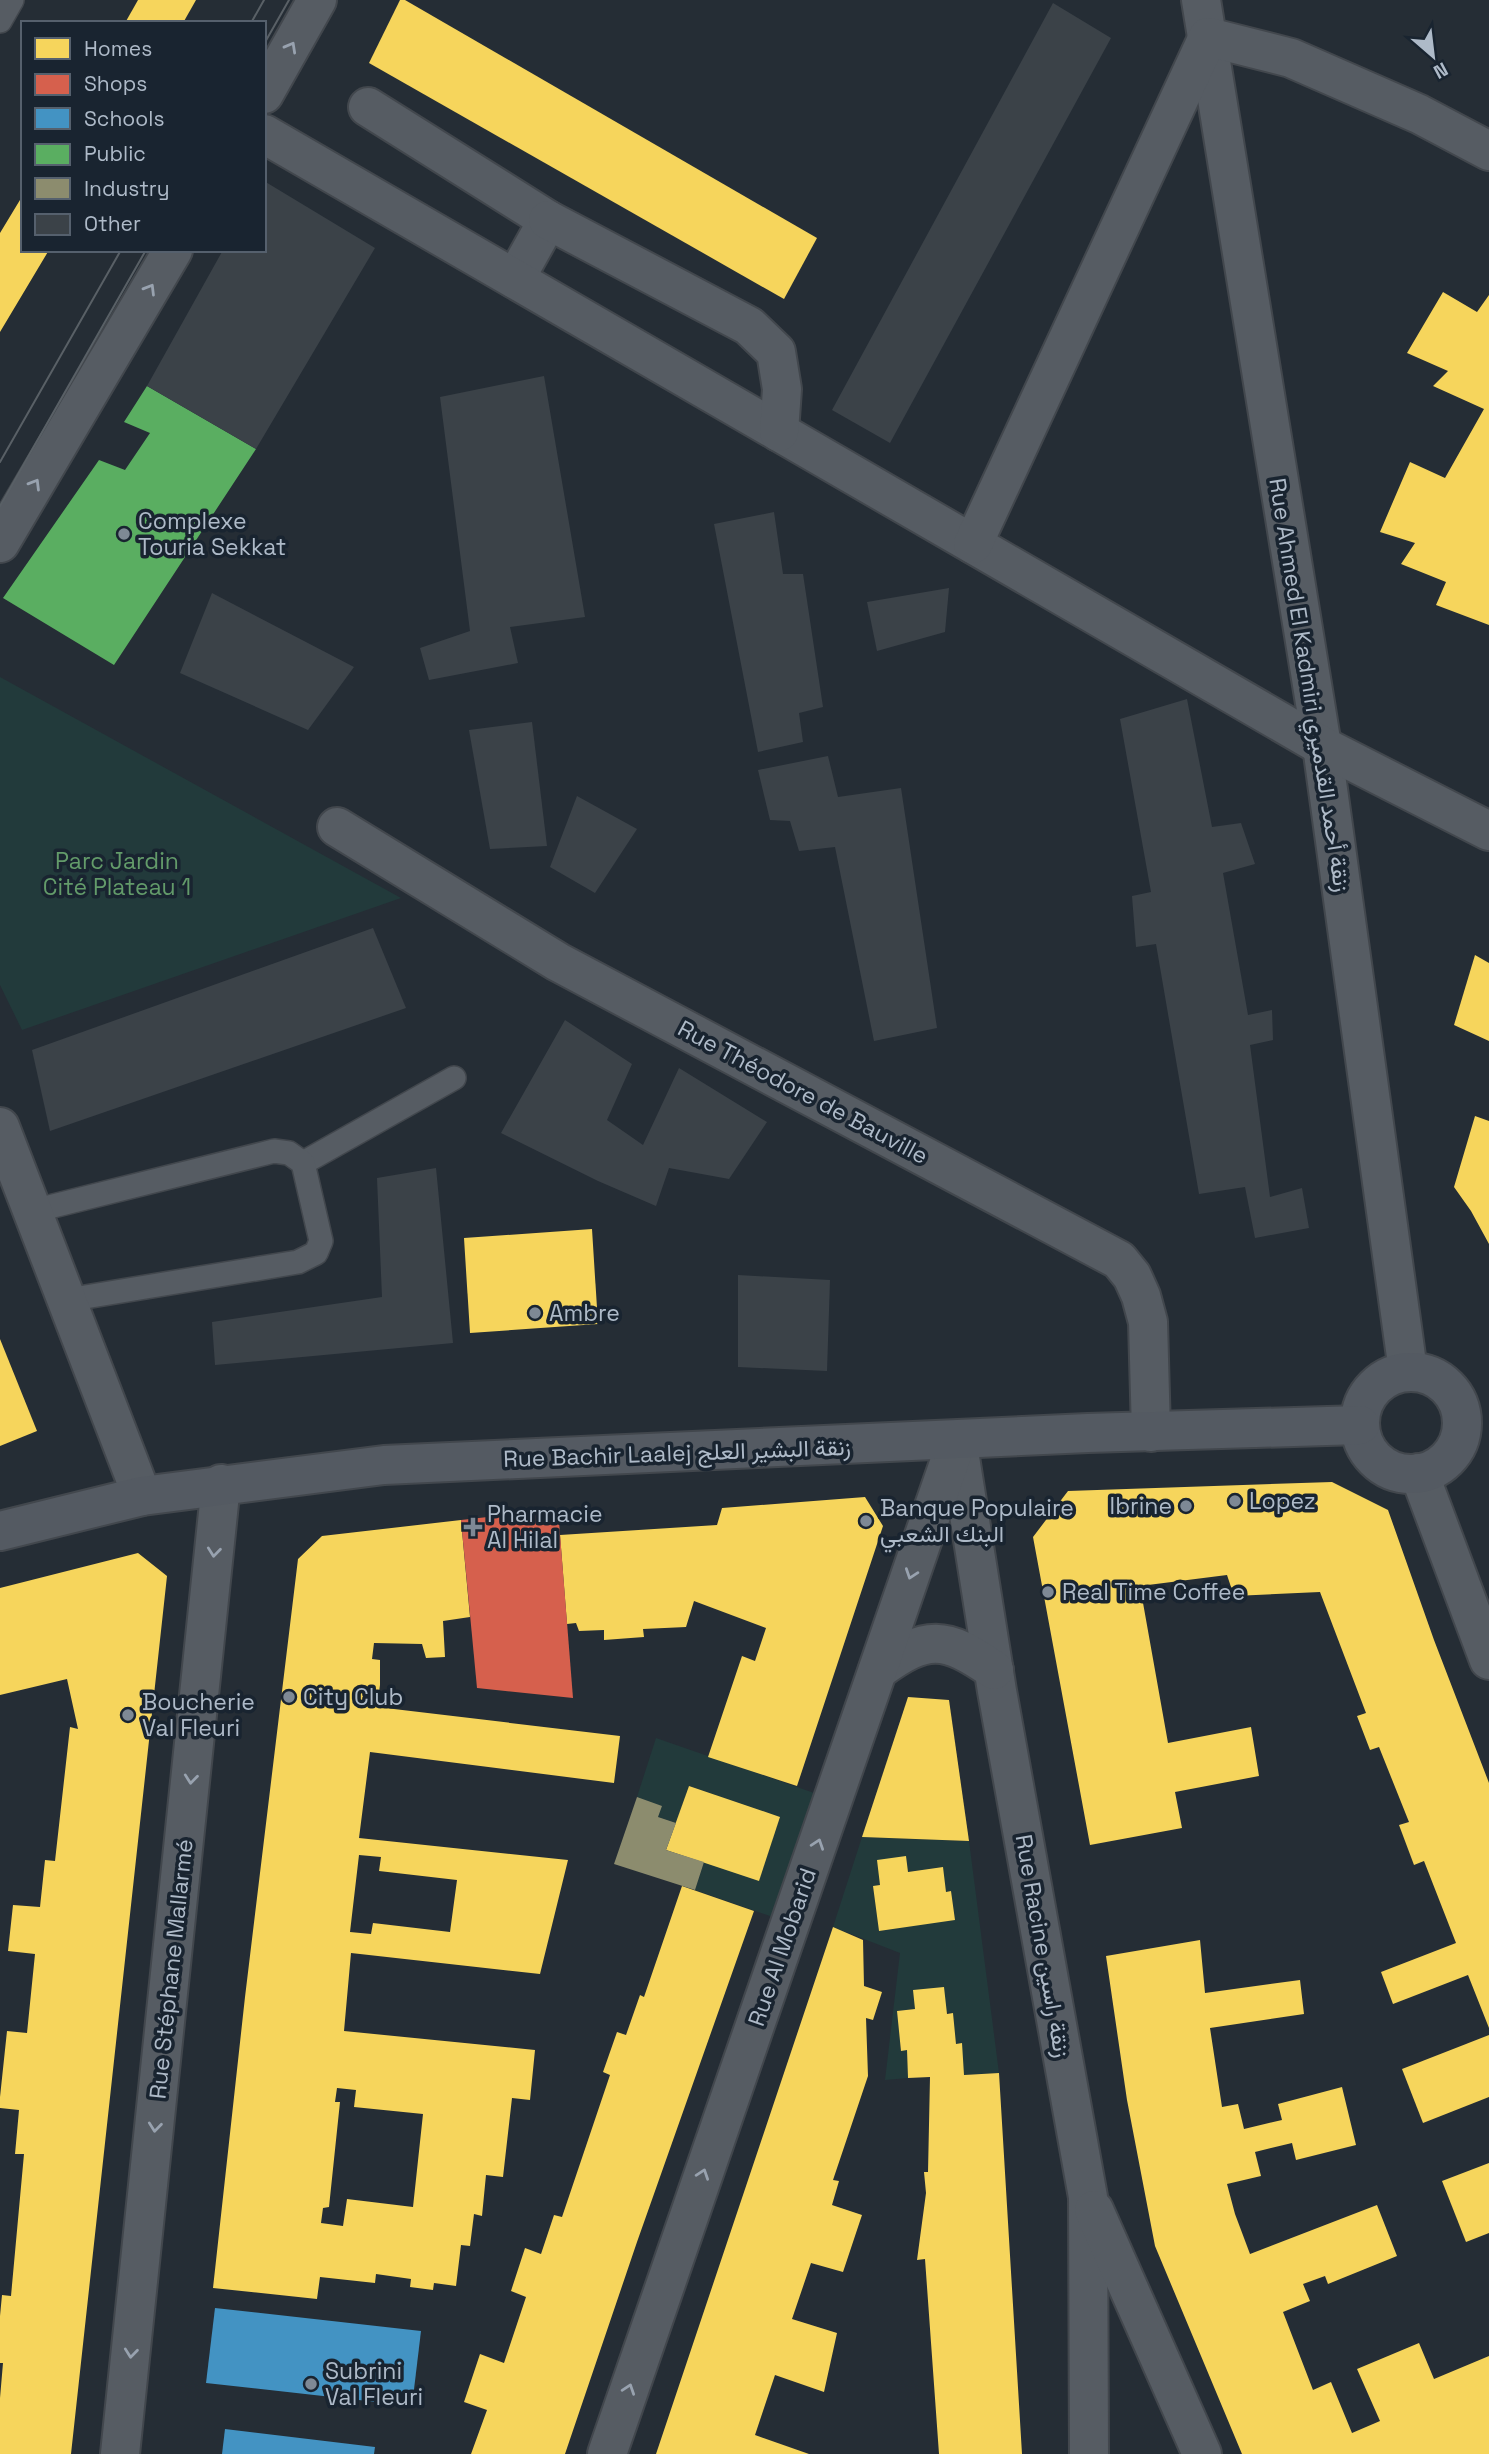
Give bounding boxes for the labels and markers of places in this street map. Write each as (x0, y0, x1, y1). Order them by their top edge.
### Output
place label: Complexe Touria Sekkat (138, 506, 286, 562)
marker: Complexe Touria Sekkat (116, 526, 132, 542)
place label: Ambre (549, 1298, 620, 1328)
marker: Ambre (527, 1305, 543, 1321)
place label: Lopez (1249, 1486, 1316, 1516)
place label: Ibrine (1110, 1491, 1172, 1521)
place label: Banque Populaire البنك الشعبي (880, 1493, 1074, 1553)
marker: Lopez (1227, 1493, 1243, 1509)
marker: Ibrine (1178, 1498, 1194, 1514)
place label: Pharmacie Al Hilal (487, 1499, 603, 1555)
marker: Banque Populaire البنك الشعبي (858, 1513, 874, 1529)
marker: Pharmacie Al Hilal (465, 1519, 481, 1535)
place label: Real Time Coffee (1062, 1577, 1245, 1607)
marker: Real Time Coffee (1040, 1584, 1056, 1600)
place label: City Club (303, 1682, 403, 1712)
place label: Boucherie Val Fleuri (142, 1687, 255, 1743)
marker: City Club (281, 1689, 297, 1705)
marker: Boucherie Val Fleuri (120, 1707, 136, 1723)
place label: Subrini Val Fleuri (325, 2356, 423, 2412)
marker: Subrini Val Fleuri (303, 2376, 319, 2392)

